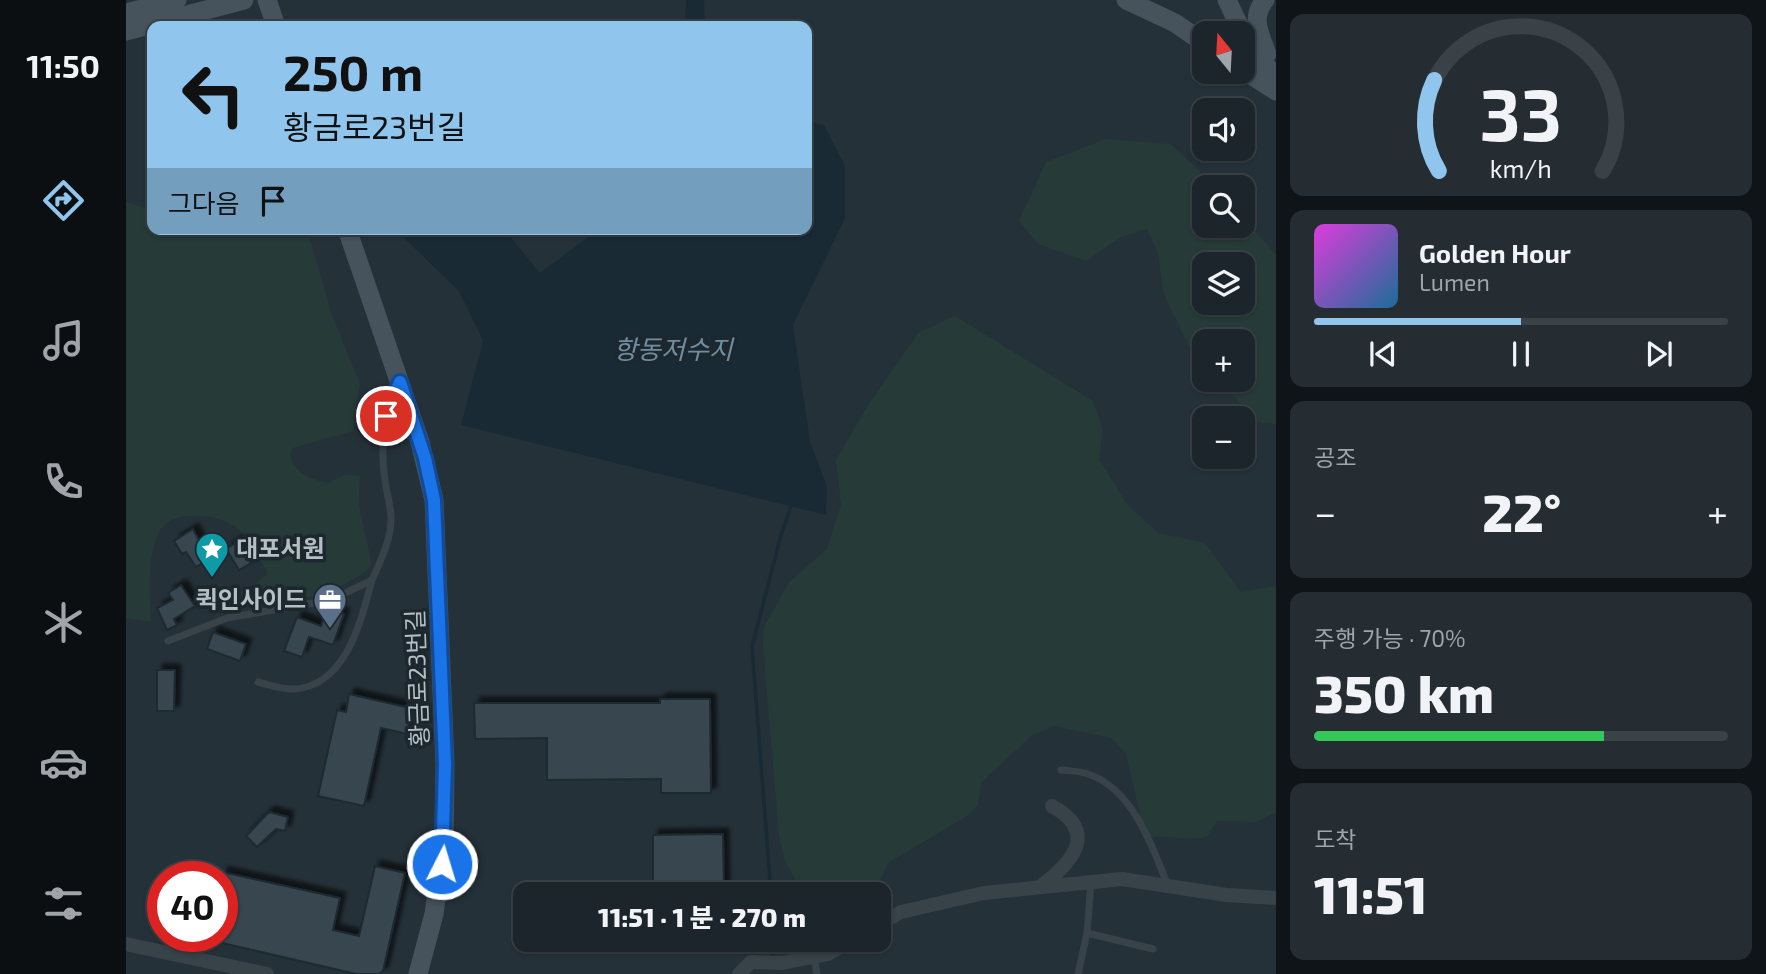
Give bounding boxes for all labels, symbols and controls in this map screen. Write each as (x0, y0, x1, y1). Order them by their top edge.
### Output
north arrow (1192, 21, 1255, 84)
map controls (1192, 21, 1255, 469)
text: 250 m (283, 42, 423, 101)
text: 11:50 (26, 46, 100, 84)
icon: left (168, 49, 259, 140)
text: 33 (1480, 68, 1562, 156)
button: sound (1192, 98, 1255, 161)
text: 황금로23번길 (283, 107, 466, 145)
text: km/h (1490, 153, 1552, 183)
button: search (1192, 175, 1255, 238)
icon: directions (39, 176, 88, 225)
icon: arrive (254, 182, 292, 220)
text: 그다음 (168, 187, 240, 218)
text: Golden Hour (1419, 237, 1571, 268)
button: layers (1192, 252, 1255, 315)
text: Lumen (1419, 268, 1490, 296)
icon: music (39, 316, 88, 365)
button: + (1192, 329, 1255, 392)
water label: 항동저수지 (613, 333, 735, 364)
icon: previous (1364, 335, 1402, 373)
icon: pause (1502, 335, 1540, 373)
icon: next (1640, 335, 1678, 373)
pin (356, 386, 416, 446)
icon: arrive (367, 397, 405, 435)
button: − (1192, 406, 1255, 469)
text: 공조 (1314, 443, 1356, 471)
icon: phone (39, 457, 88, 506)
text: 22° (1482, 480, 1561, 542)
text: − (1314, 489, 1336, 535)
text: + (1707, 489, 1728, 535)
place icon: 대포서원 (193, 530, 231, 579)
place label: 대포서원 (236, 533, 324, 562)
office icon: 퀵인사이드 (311, 581, 349, 630)
place label: 퀵인사이드 (196, 584, 306, 613)
icon: climate (39, 598, 88, 647)
street label: 황금로23번길 (400, 609, 433, 747)
text: 주행 가능 · 70% (1314, 624, 1466, 652)
text: 350 km (1314, 661, 1494, 723)
icon: car (39, 738, 88, 787)
text: 도착 (1314, 825, 1356, 853)
position arrow (405, 827, 479, 901)
speed limit sign: 40 (147, 861, 238, 952)
text: 11:51 (1314, 862, 1427, 924)
icon: filters (39, 879, 88, 928)
text: 11:51 · 1 분 · 270 m (598, 901, 806, 932)

